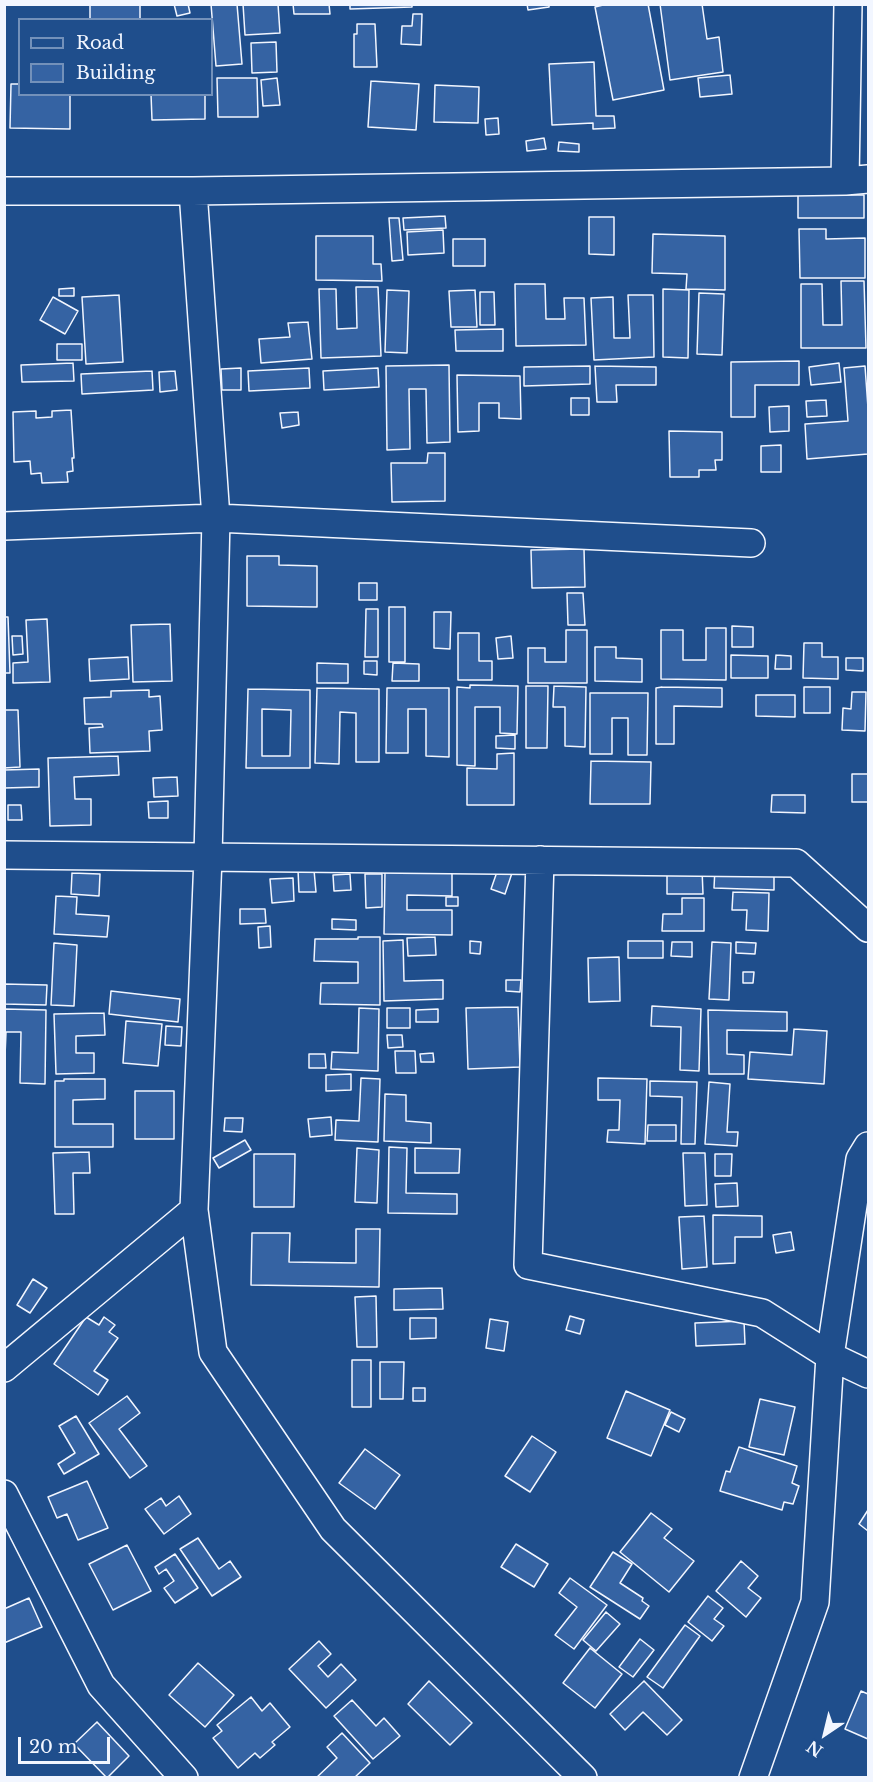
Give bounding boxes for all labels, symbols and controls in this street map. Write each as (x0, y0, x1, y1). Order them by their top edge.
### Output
legend (18, 18, 213, 96)
text: Road (76, 32, 124, 54)
text: Building (76, 62, 155, 84)
north arrow (795, 1704, 855, 1764)
scale bar (21, 1725, 112, 1763)
text: 20 m (29, 1736, 77, 1758)
text: N (803, 1736, 827, 1761)

